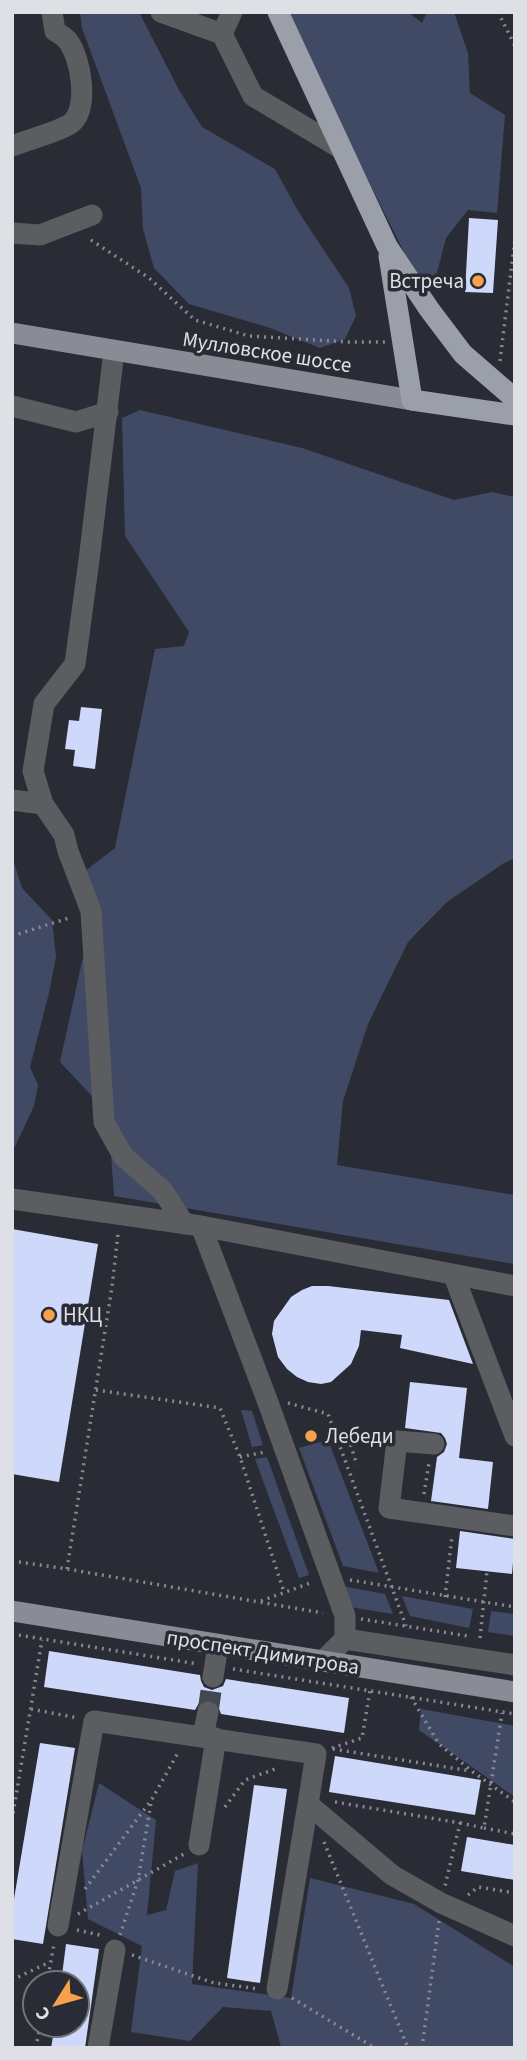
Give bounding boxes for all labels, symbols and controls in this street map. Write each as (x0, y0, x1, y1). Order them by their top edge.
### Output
place label: Встреча (389, 266, 464, 296)
marker: Встреча (470, 273, 486, 289)
street label: Мулловское шоссе (180, 324, 354, 380)
place label: НКЦ (63, 1300, 102, 1330)
marker: НКЦ (41, 1307, 57, 1323)
place label: Лебеди (325, 1421, 394, 1451)
marker: Лебеди (303, 1428, 319, 1444)
street label: проспект Димитрова (165, 1622, 361, 1682)
north arrow (21, 1969, 91, 2039)
text: С (30, 2001, 58, 2026)

